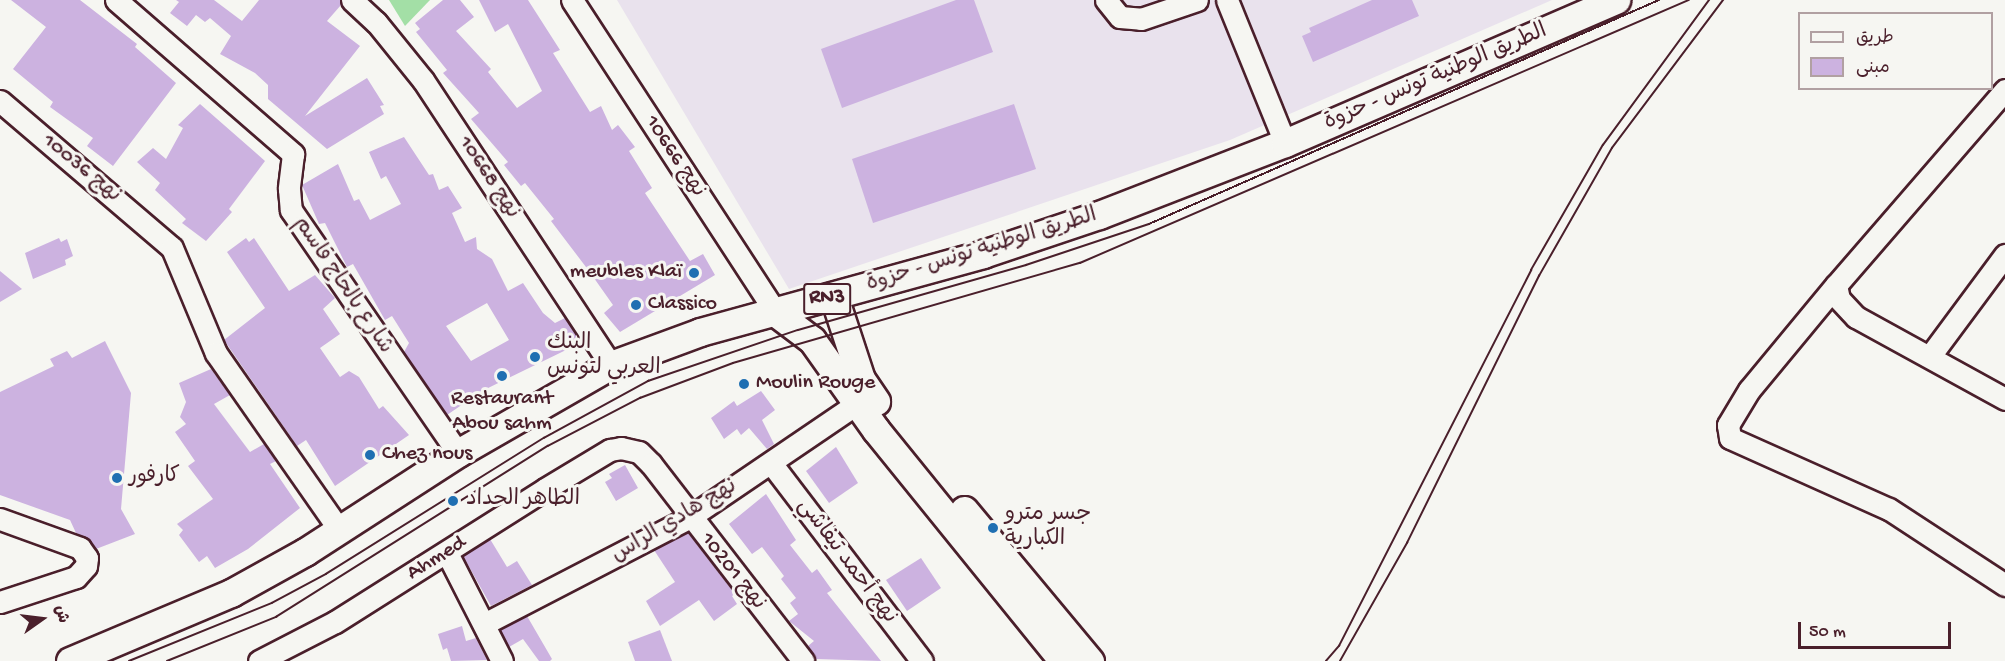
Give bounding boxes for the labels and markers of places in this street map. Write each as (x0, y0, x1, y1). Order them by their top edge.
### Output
place label: meubles Klaï (570, 260, 682, 286)
marker: meubles Klaï (687, 266, 701, 280)
place label: Classico (648, 292, 717, 318)
marker: Classico (629, 298, 643, 312)
place label: البنك العربي لتونس (547, 331, 661, 382)
marker: البنك العربي لتونس (528, 350, 542, 364)
marker: Restaurant Abou sahm (495, 369, 509, 383)
place label: Moulin Rouge (756, 371, 875, 397)
marker: Moulin Rouge (737, 377, 751, 391)
place label: Restaurant Abou sahm (451, 386, 553, 438)
place label: Chez nous (382, 442, 472, 468)
marker: Chez nous (363, 448, 377, 462)
place label: كارفور (129, 465, 180, 491)
marker: كارفور (110, 471, 124, 485)
place label: الطاهر الحداد (466, 488, 580, 514)
marker: الطاهر الحداد (444, 492, 462, 510)
place label: جسر مترو الكبارية (1005, 502, 1091, 554)
marker: جسر مترو الكبارية (986, 521, 1000, 535)

